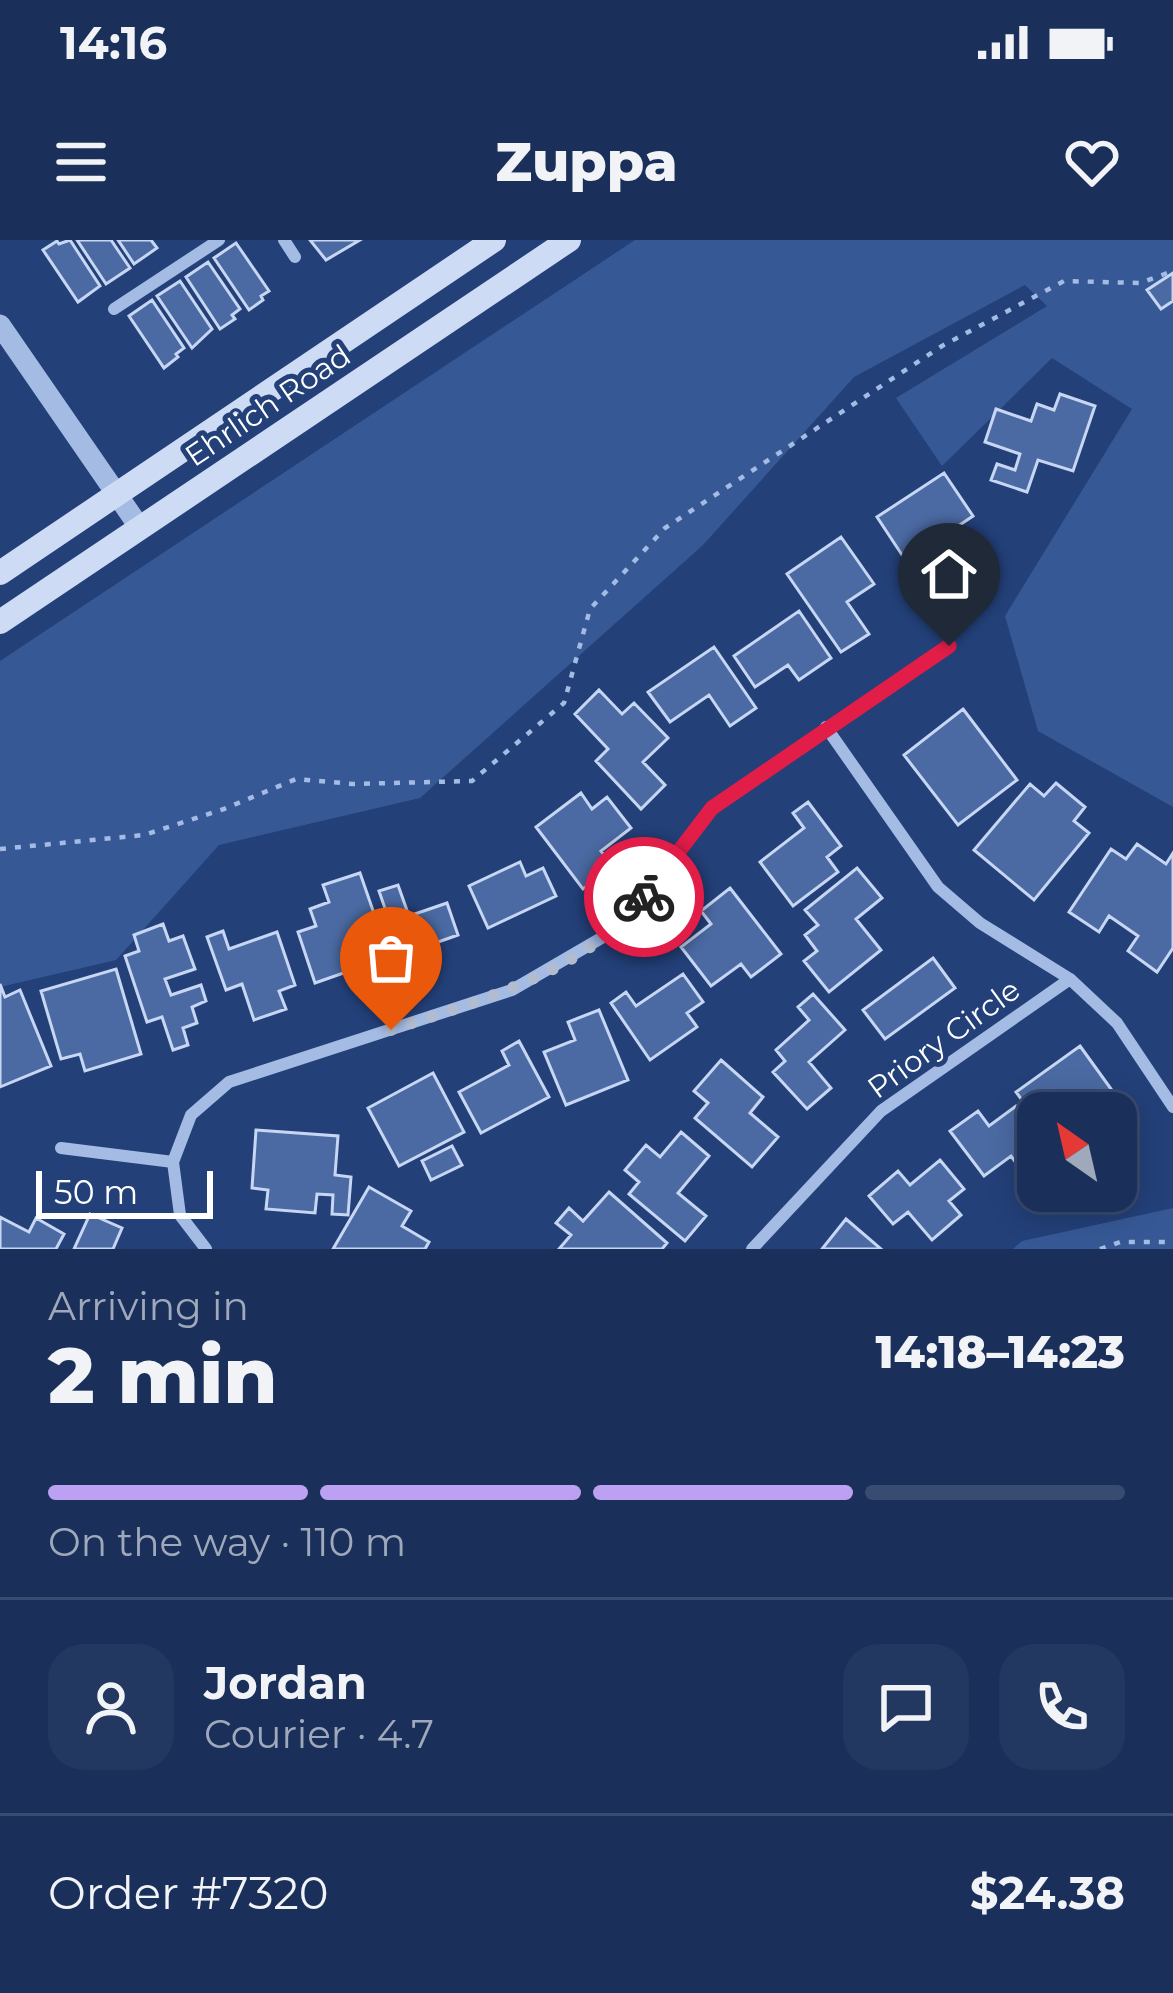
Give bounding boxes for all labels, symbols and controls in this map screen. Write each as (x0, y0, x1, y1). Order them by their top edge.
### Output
text: 14:16 (60, 15, 167, 70)
icon: menu (48, 129, 114, 195)
text: Zuppa (495, 129, 678, 195)
icon: heart (1059, 129, 1125, 195)
street label: Ehrlich Road (178, 337, 357, 474)
pin (898, 523, 1000, 646)
icon: home (916, 541, 982, 607)
courier (584, 837, 704, 957)
icon: bike (611, 864, 677, 930)
pin (340, 907, 442, 1030)
icon: bag (358, 925, 424, 991)
street label: Priory Circle (860, 971, 1027, 1106)
north arrow (1017, 1092, 1137, 1212)
map controls (1017, 1092, 1137, 1212)
scale bar (36, 1165, 213, 1218)
text: 50 m (54, 1172, 138, 1212)
text: Arriving in (48, 1282, 249, 1330)
text: 14:18–14:23 (875, 1324, 1125, 1379)
text: 2 min (48, 1327, 278, 1423)
text: On the way · 110 m (48, 1518, 406, 1566)
button: person (48, 1644, 174, 1770)
button: chat (843, 1644, 969, 1770)
button: phone (999, 1644, 1125, 1770)
text: Jordan (204, 1655, 367, 1710)
text: Courier · 4.7 (204, 1710, 434, 1758)
text: Order #7320 (48, 1865, 329, 1920)
text: $24.38 (970, 1865, 1125, 1920)

